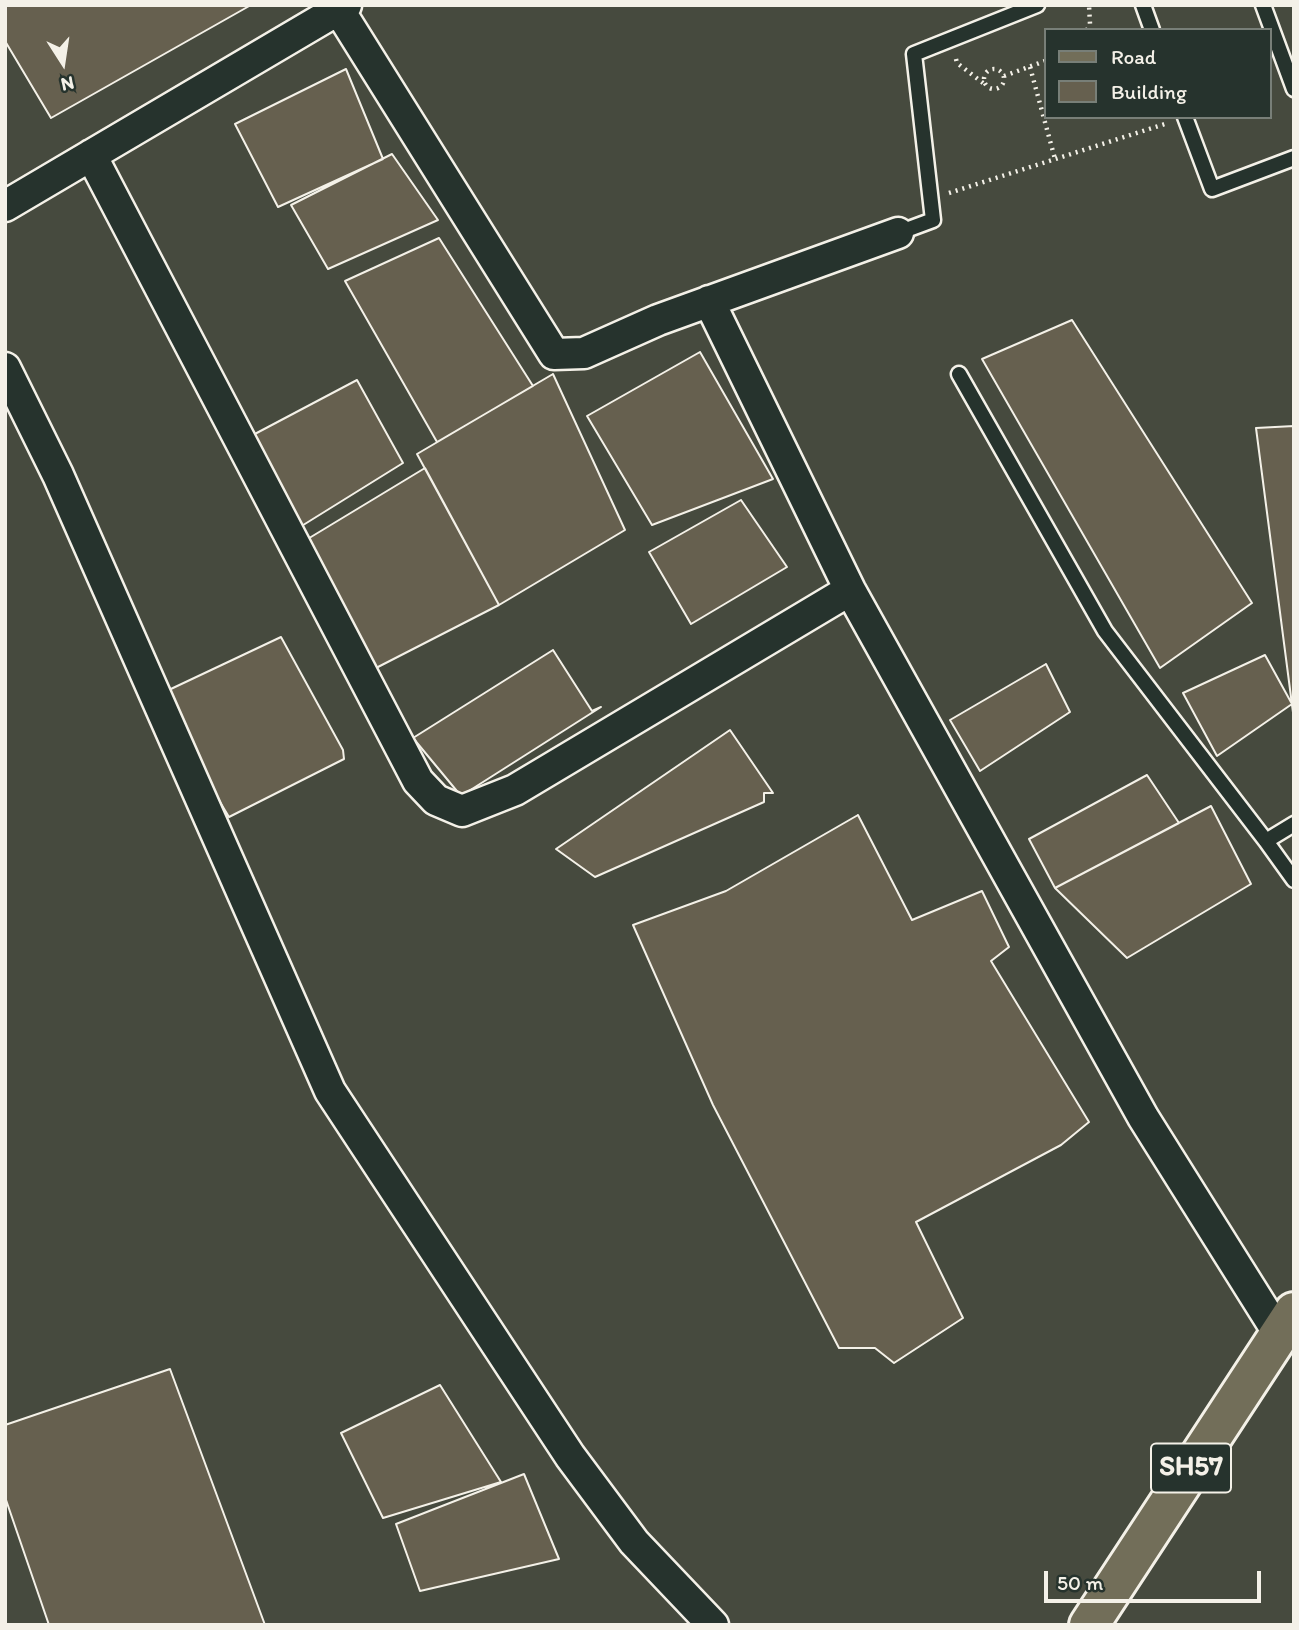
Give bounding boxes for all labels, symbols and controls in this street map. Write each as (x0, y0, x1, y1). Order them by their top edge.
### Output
north arrow (28, 28, 98, 98)
legend (1044, 28, 1271, 119)
text: Road (1111, 44, 1156, 69)
text: N (59, 71, 76, 97)
text: Building (1111, 79, 1187, 104)
road number: SH57 (1151, 1444, 1231, 1492)
scale bar (1047, 1556, 1264, 1600)
text: 50 m (1057, 1570, 1103, 1595)

